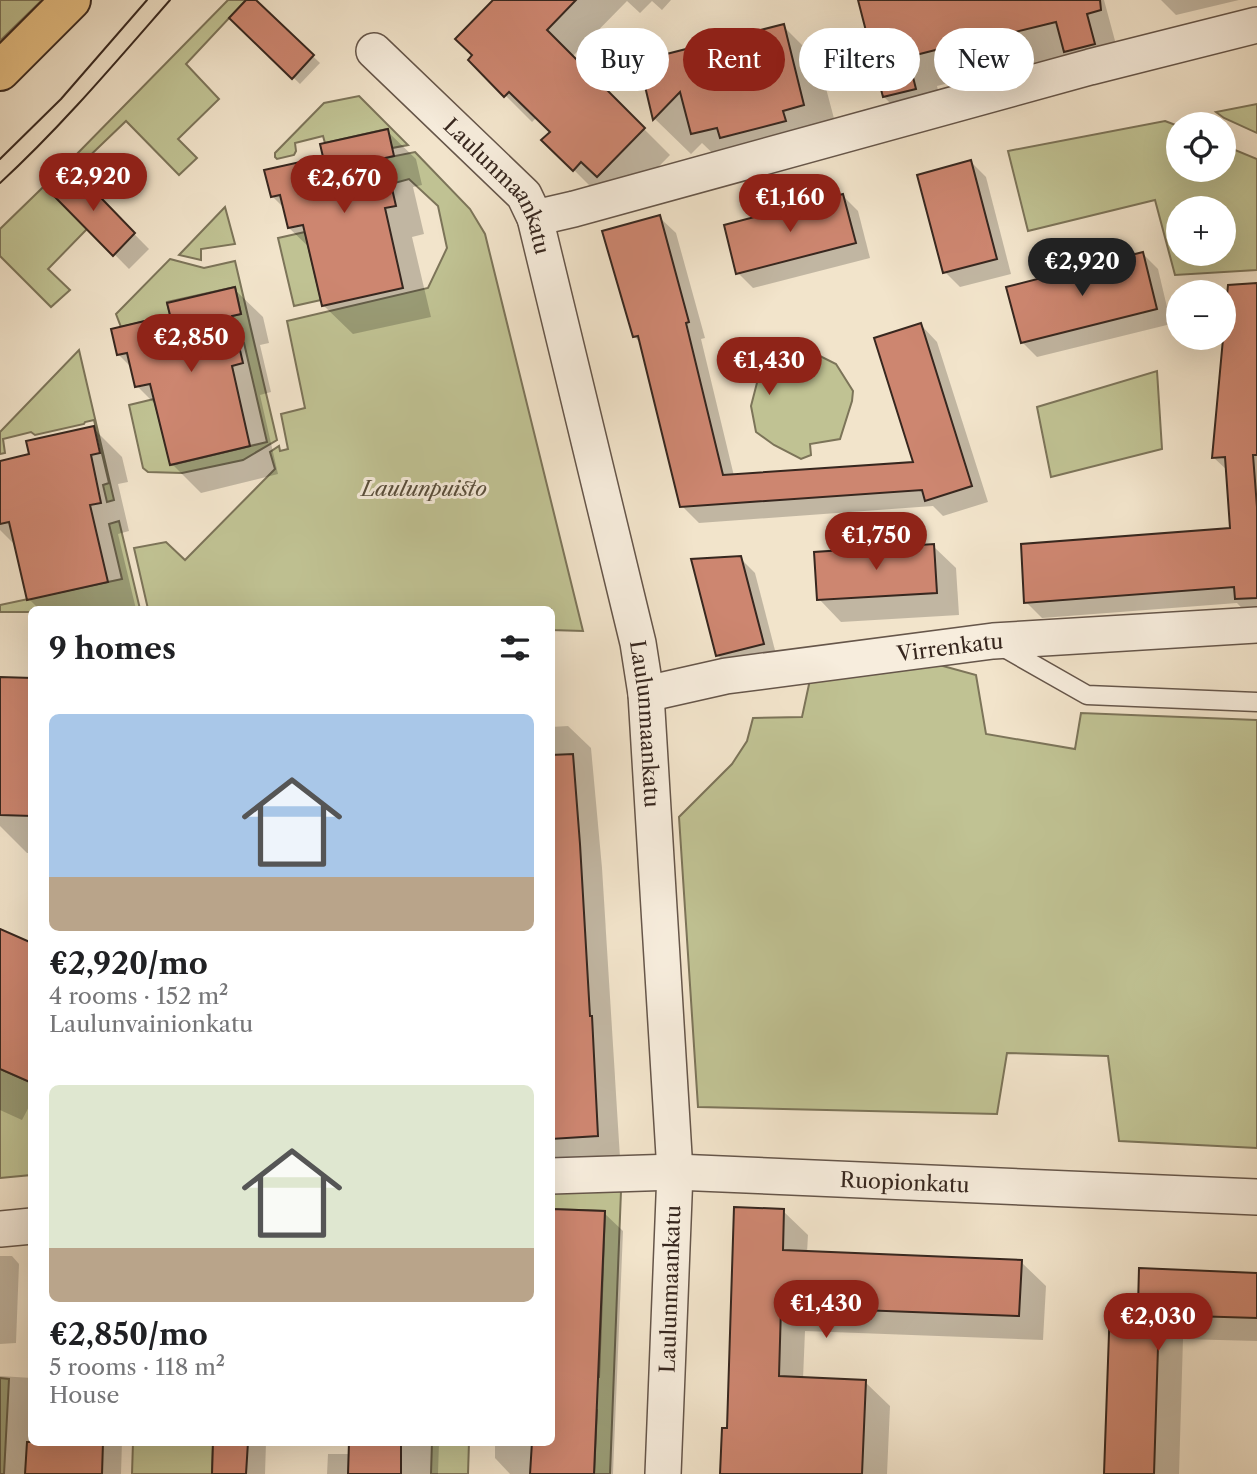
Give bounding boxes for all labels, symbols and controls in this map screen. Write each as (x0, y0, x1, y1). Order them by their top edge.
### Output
chip: Buy (576, 28, 669, 91)
chip: Rent (683, 28, 785, 91)
chip: Filters (799, 28, 920, 91)
chip: New (934, 28, 1034, 91)
map controls (1166, 112, 1236, 350)
button: locate (1166, 112, 1236, 182)
street label: Laulunmaankatu (439, 113, 556, 257)
pin: €2,920 (36, 154, 150, 213)
pin: €2,670 (287, 156, 401, 215)
text: €2,920 (55, 162, 131, 190)
text: €2,670 (307, 164, 381, 192)
pin: €1,160 (733, 174, 847, 234)
text: €1,160 (755, 183, 825, 211)
button: + (1166, 196, 1236, 266)
pin: €2,920 (1025, 238, 1139, 298)
text: €2,920 (1044, 247, 1120, 275)
button: − (1166, 280, 1236, 350)
pin: €2,850 (134, 314, 248, 374)
text: €2,850 (153, 323, 229, 351)
pin: €1,430 (712, 338, 826, 397)
text: €1,430 (733, 346, 805, 374)
park label: Laulunpuisto (359, 476, 487, 501)
pin: €1,750 (819, 512, 933, 572)
text: €1,750 (841, 521, 911, 549)
street label: Virrenkatu (894, 628, 1004, 666)
icon: filters (496, 629, 534, 667)
text: 9 homes (49, 630, 176, 667)
street label: Laulunmaankatu (625, 638, 665, 808)
icon: home (229, 759, 355, 885)
text: €2,920/mo (49, 945, 208, 982)
text: 4 rooms · 152 m² (49, 982, 229, 1010)
text: Laulunvainionkatu (49, 1010, 253, 1038)
icon: home (229, 1130, 355, 1256)
street label: Ruopionkatu (839, 1167, 970, 1197)
street label: Laulunmaankatu (655, 1205, 685, 1373)
pin: €1,430 (769, 1280, 883, 1340)
text: €1,430 (790, 1289, 862, 1317)
pin: €2,030 (1101, 1294, 1215, 1353)
text: €2,030 (1120, 1302, 1196, 1330)
text: €2,850/mo (49, 1316, 208, 1353)
text: 5 rooms · 118 m² (49, 1353, 225, 1381)
text: House (49, 1381, 119, 1409)

